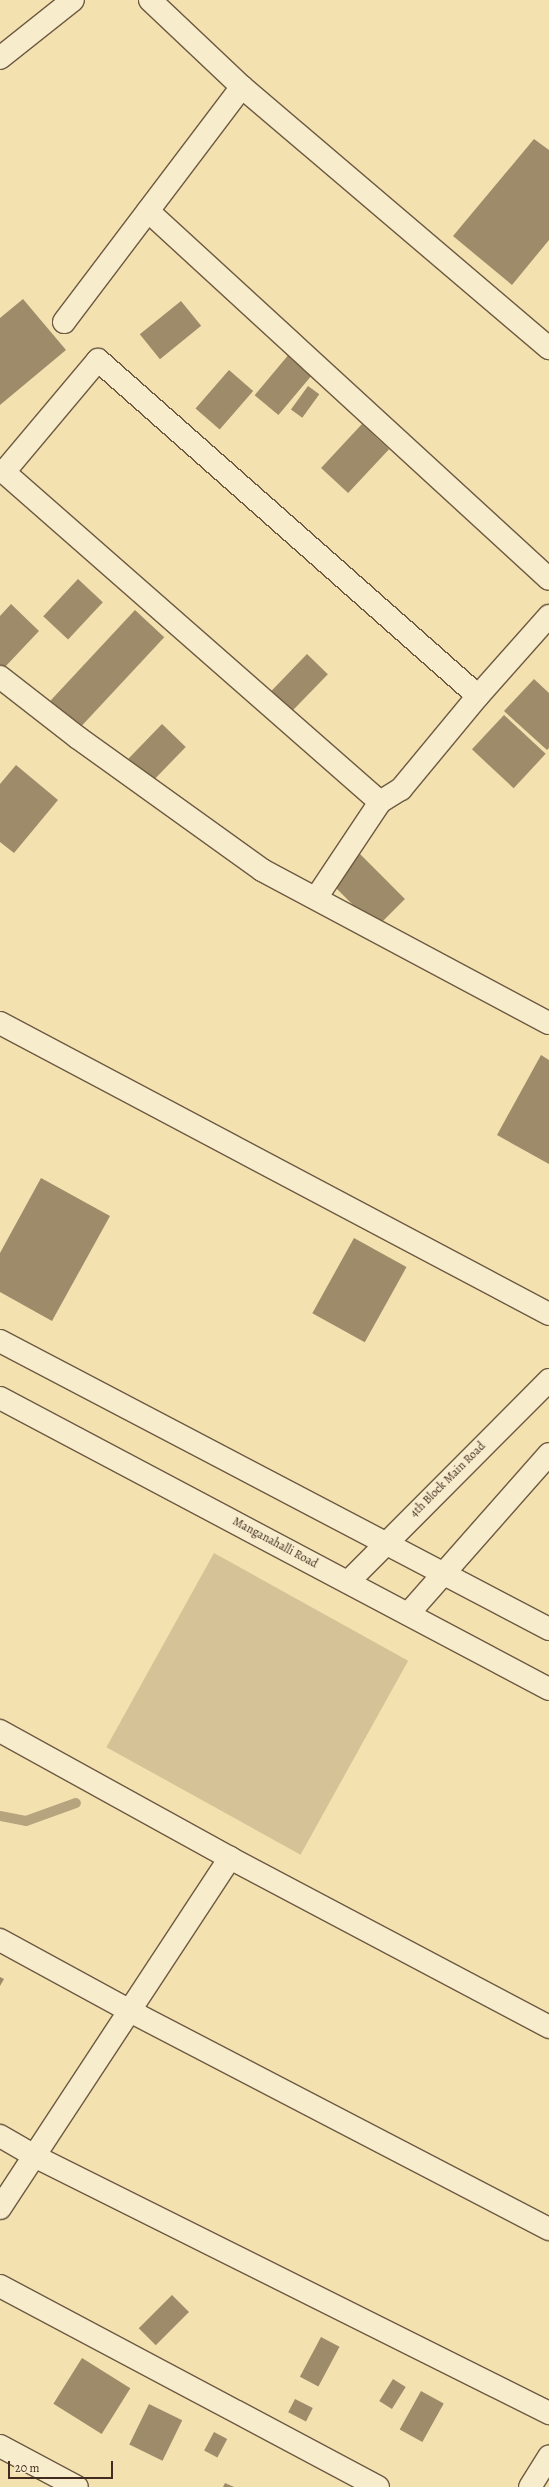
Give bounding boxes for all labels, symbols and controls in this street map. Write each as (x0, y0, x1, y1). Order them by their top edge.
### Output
street label: 4th Block Main Road (407, 1439, 489, 1521)
street label: Manganahalli Road (230, 1514, 320, 1572)
scale bar (10, 2453, 115, 2479)
text: 20 m (15, 2460, 39, 2476)

